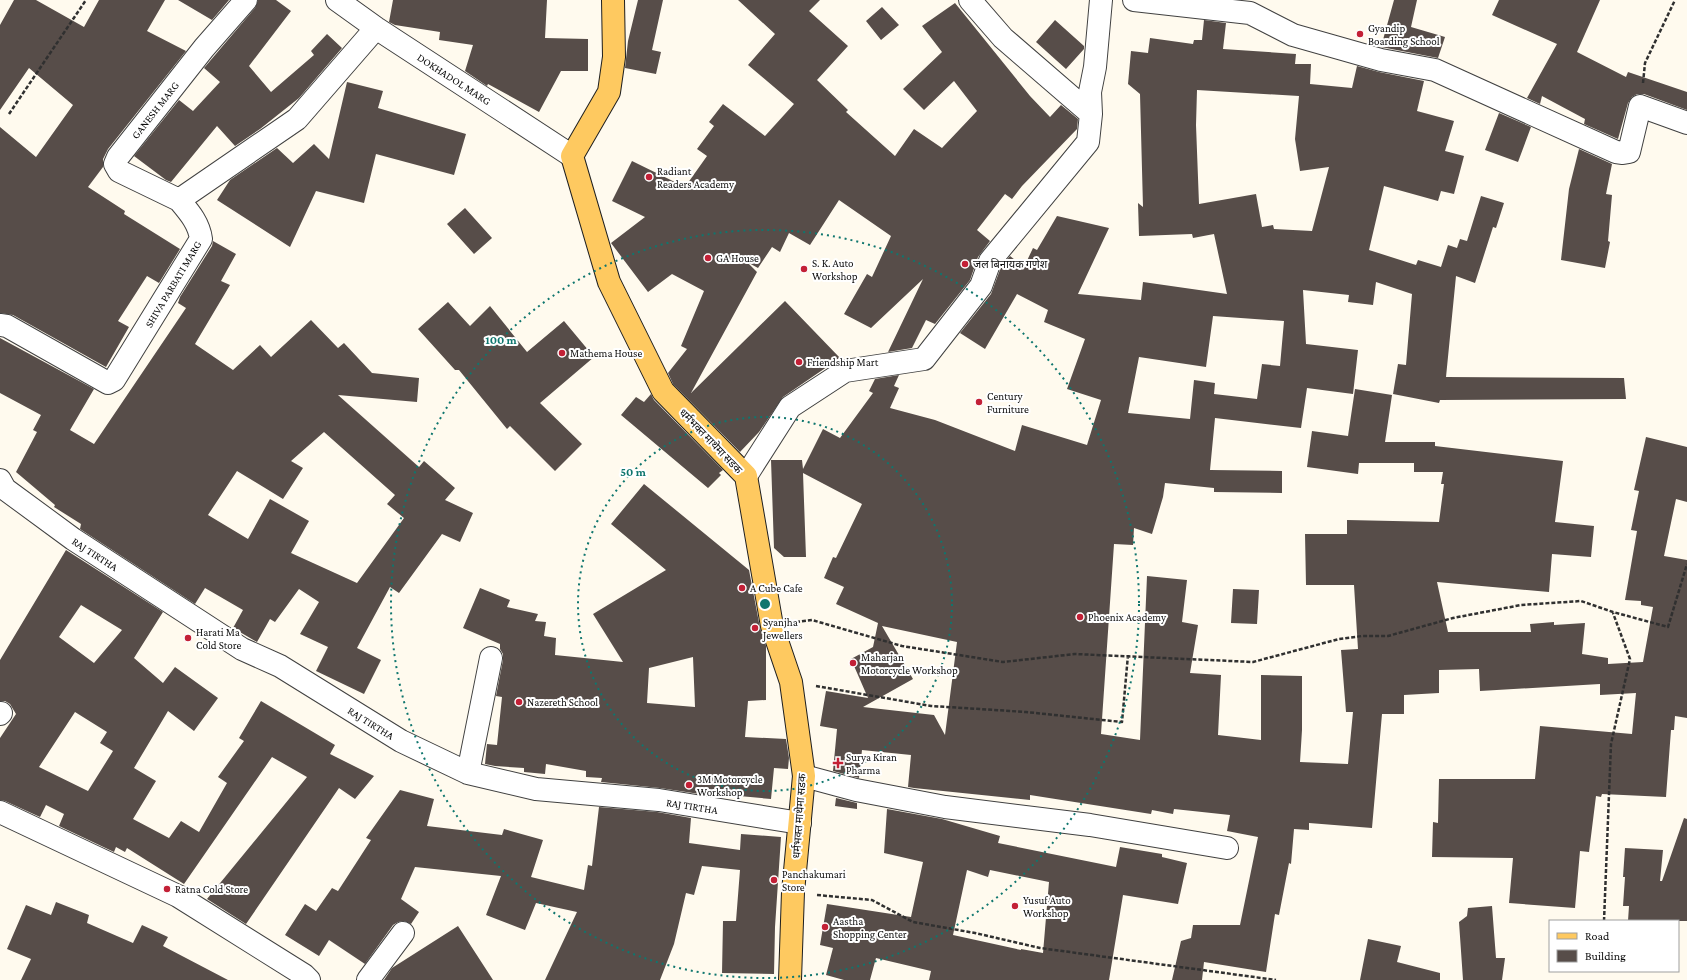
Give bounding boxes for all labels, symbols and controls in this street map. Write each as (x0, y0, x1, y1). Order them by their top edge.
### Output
place label: Gyandip Boarding School (1368, 22, 1440, 48)
marker: Gyandip Boarding School (1355, 29, 1365, 39)
street label: DOKHADOL MARG (415, 51, 493, 107)
street label: GANESH MARG (129, 79, 181, 141)
place label: Radiant Readers Academy (657, 165, 735, 191)
marker: Radiant Readers Academy (644, 172, 654, 182)
street label: SHIVA PARBATI MARG (142, 238, 204, 329)
place label: GA House (716, 252, 759, 264)
marker: GA House (703, 253, 713, 263)
place label: S. K. Auto Workshop (812, 257, 858, 283)
place label: जल बिनायक गणेश (973, 258, 1048, 270)
marker: जल बिनायक गणेश (960, 259, 970, 269)
marker: S. K. Auto Workshop (799, 264, 809, 274)
text: 100 m (485, 333, 518, 347)
place label: Mathema House (570, 347, 642, 359)
marker: Mathema House (557, 348, 567, 358)
place label: Friendship Mart (807, 356, 879, 369)
marker: Friendship Mart (794, 357, 804, 367)
place label: Century Furniture (987, 390, 1029, 415)
marker: Century Furniture (974, 397, 984, 407)
street label: धर्मभक्त माथेमा सडक (677, 406, 745, 476)
text: 50 m (620, 465, 647, 479)
street label: RAJ TIRTHA (69, 535, 121, 574)
place label: A Cube Cafe (750, 582, 803, 594)
marker: A Cube Cafe (737, 583, 747, 593)
centre of rings (758, 597, 772, 611)
place label: Phoenix Academy (1088, 611, 1167, 624)
marker: Phoenix Academy (1075, 612, 1085, 622)
place label: Syanjha Jewellers (762, 616, 803, 642)
marker: Syanjha Jewellers (750, 623, 760, 633)
place label: Harati Ma Cold Store (196, 626, 241, 651)
marker: Harati Ma Cold Store (183, 633, 193, 643)
place label: Maharjan Motorcycle Workshop (861, 651, 958, 677)
marker: Maharjan Motorcycle Workshop (848, 658, 858, 668)
place label: Nazereth School (527, 696, 598, 708)
marker: Nazereth School (514, 697, 524, 707)
street label: RAJ TIRTHA (345, 704, 397, 743)
place label: Surya Kiran Pharma (846, 751, 897, 776)
marker: Surya Kiran Pharma (833, 758, 843, 768)
place label: 3M Motorcycle Workshop (697, 773, 763, 799)
street label: धर्मभक्त माथेमा सडक (790, 773, 808, 859)
marker: 3M Motorcycle Workshop (684, 780, 694, 790)
street label: RAJ TIRTHA (665, 796, 719, 817)
place label: Panchakumari Store (782, 868, 846, 893)
marker: Panchakumari Store (769, 875, 779, 885)
place label: Ratna Cold Store (175, 883, 248, 895)
marker: Ratna Cold Store (162, 884, 172, 894)
place label: Yusuf Auto Workshop (1023, 894, 1071, 920)
marker: Yusuf Auto Workshop (1010, 901, 1020, 911)
place label: Aastha Shopping Center (833, 915, 907, 941)
legend (1549, 920, 1679, 972)
marker: Aastha Shopping Center (820, 922, 830, 932)
text: Road (1585, 929, 1610, 943)
text: Building (1585, 949, 1626, 963)

